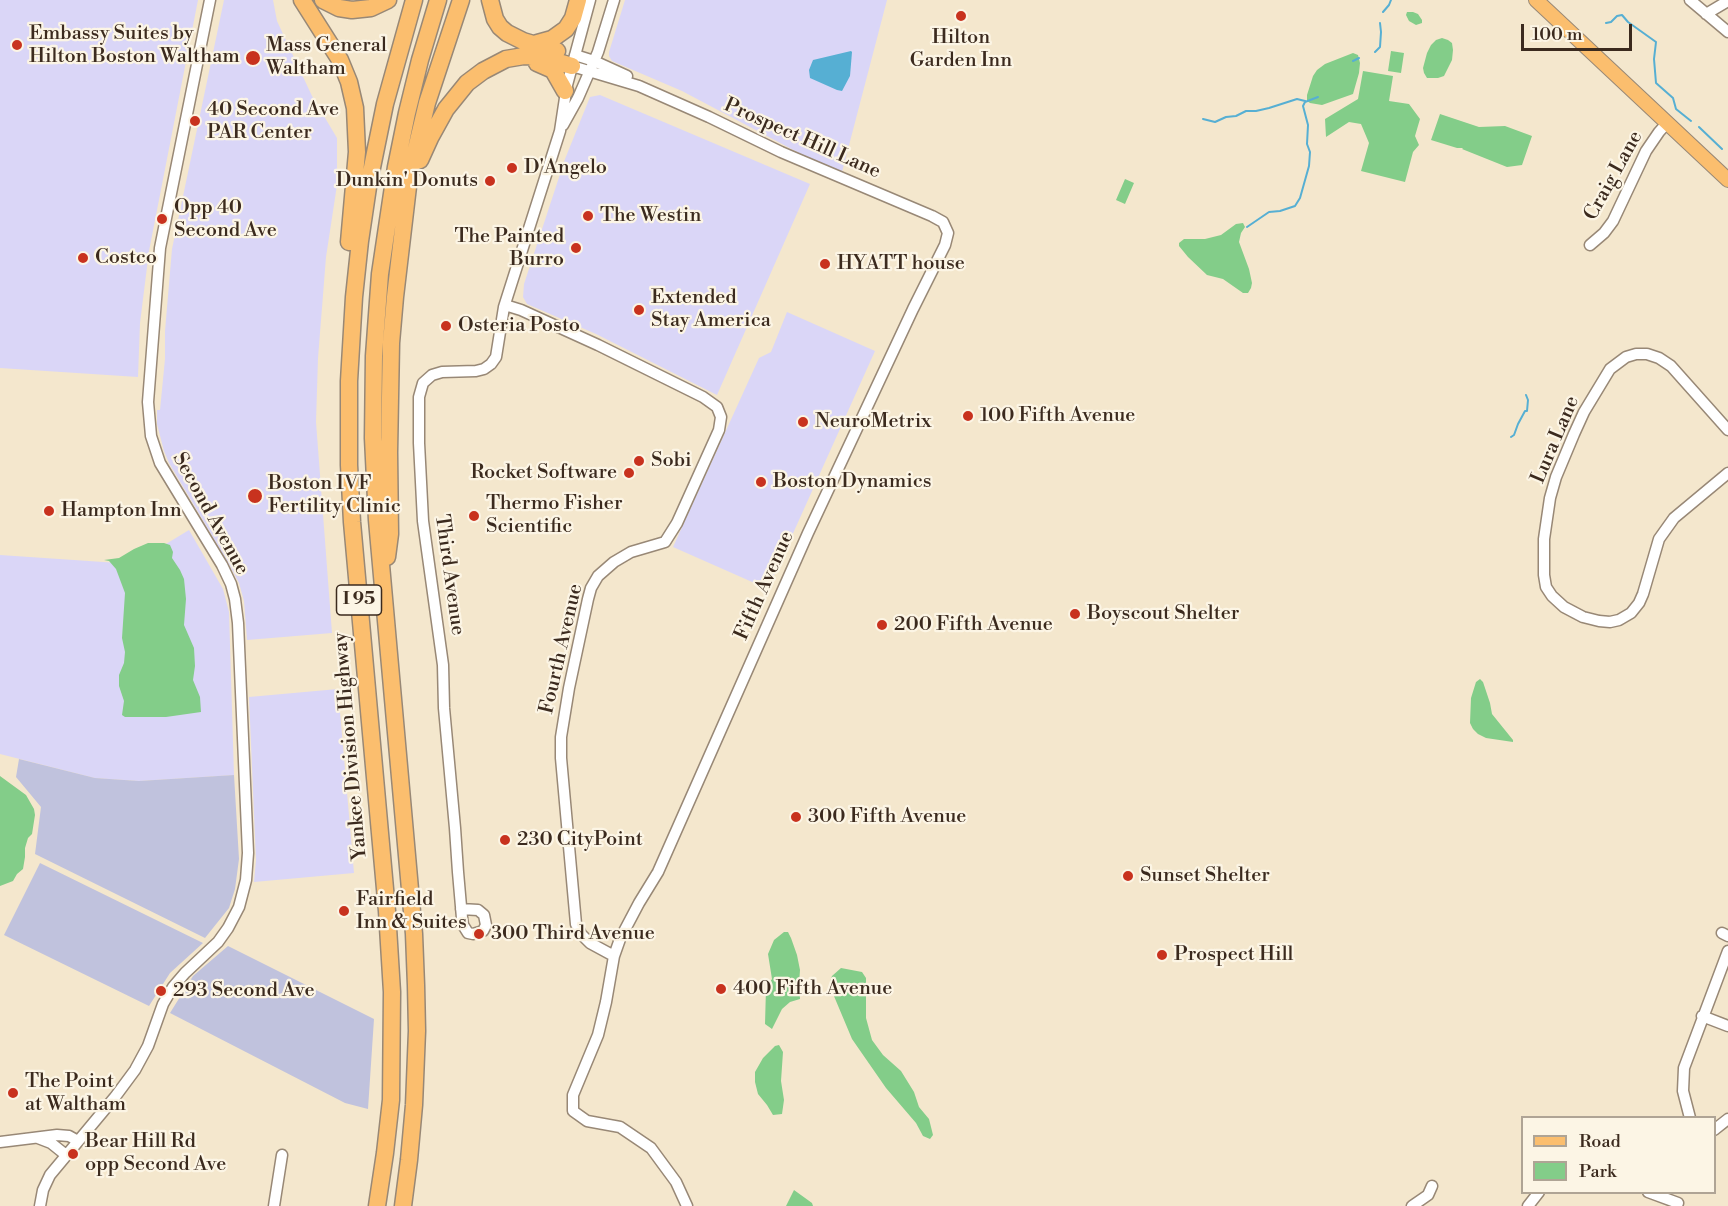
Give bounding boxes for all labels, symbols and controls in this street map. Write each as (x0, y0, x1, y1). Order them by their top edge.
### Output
marker: Hilton Garden Inn (954, 9, 968, 23)
scale bar (1524, 12, 1635, 50)
place label: Embassy Suites by Hilton Boston Waltham (29, 22, 240, 69)
text: 100 m (1532, 23, 1583, 46)
place label: Hilton Garden Inn (910, 26, 1012, 73)
place label: Mass General Waltham (266, 34, 387, 81)
marker: Embassy Suites by Hilton Boston Waltham (10, 38, 24, 52)
marker: Mass General Waltham (244, 49, 262, 67)
street label: Prospect Hill Lane (720, 94, 884, 184)
place label: 40 Second Ave PAR Center (207, 98, 339, 145)
marker: 40 Second Ave PAR Center (188, 114, 202, 128)
street label: Craig Lane (1580, 127, 1648, 225)
place label: D'Angelo (524, 156, 607, 180)
marker: D'Angelo (505, 161, 519, 175)
place label: Dunkin' Donuts (336, 169, 478, 193)
marker: Dunkin' Donuts (483, 174, 497, 188)
place label: Opp 40 Second Ave (174, 196, 277, 243)
place label: The Westin (600, 204, 701, 228)
marker: The Westin (581, 209, 595, 223)
marker: Opp 40 Second Ave (155, 212, 169, 226)
place label: The Painted Burro (455, 225, 564, 272)
marker: The Painted Burro (569, 241, 583, 255)
place label: Costco (95, 246, 157, 270)
marker: Costco (76, 251, 90, 265)
place label: HYATT house (837, 252, 965, 276)
marker: HYATT house (818, 257, 832, 271)
place label: Extended Stay America (651, 286, 771, 333)
marker: Extended Stay America (632, 303, 646, 317)
place label: Osteria Posto (458, 314, 580, 338)
marker: Osteria Posto (439, 319, 453, 333)
street label: Lura Lane (1527, 393, 1585, 487)
place label: 100 Fifth Avenue (980, 404, 1135, 428)
marker: 100 Fifth Avenue (961, 409, 975, 423)
place label: NeuroMetrix (815, 410, 931, 434)
marker: NeuroMetrix (796, 415, 810, 429)
street label: Second Avenue (166, 449, 254, 579)
place label: Sobi (651, 449, 692, 473)
marker: Sobi (632, 454, 646, 468)
place label: Rocket Software (470, 461, 617, 485)
marker: Rocket Software (622, 466, 636, 480)
place label: Boston Dynamics (773, 470, 932, 494)
place label: Boston IVF Fertility Clinic (268, 472, 401, 519)
marker: Boston Dynamics (754, 475, 768, 489)
marker: Boston IVF Fertility Clinic (246, 487, 264, 505)
place label: Thermo Fisher Scientific (486, 492, 623, 539)
place label: Hampton Inn (61, 499, 182, 523)
marker: Hampton Inn (42, 504, 56, 518)
marker: Thermo Fisher Scientific (467, 509, 481, 523)
street label: Third Avenue (429, 513, 469, 637)
street label: Fifth Avenue (730, 528, 800, 644)
street label: Fourth Avenue (535, 582, 589, 716)
road number: I 95 (336, 585, 382, 615)
place label: Boyscout Shelter (1087, 602, 1239, 626)
marker: Boyscout Shelter (1068, 607, 1082, 621)
place label: 200 Fifth Avenue (894, 613, 1053, 637)
marker: 200 Fifth Avenue (875, 618, 889, 632)
street label: Yankee Division Highway (329, 631, 373, 861)
place label: 300 Fifth Avenue (808, 805, 966, 829)
marker: 300 Fifth Avenue (789, 810, 803, 824)
place label: 230 CityPoint (517, 828, 643, 852)
marker: 230 CityPoint (498, 833, 512, 847)
place label: Sunset Shelter (1140, 864, 1270, 888)
marker: Sunset Shelter (1121, 869, 1135, 883)
place label: Fairfield Inn & Suites (356, 888, 467, 935)
marker: Fairfield Inn & Suites (337, 904, 351, 918)
place label: 300 Third Avenue (491, 922, 655, 946)
marker: 300 Third Avenue (472, 927, 486, 941)
place label: Prospect Hill (1174, 943, 1293, 967)
marker: Prospect Hill (1155, 948, 1169, 962)
place label: 400 Fifth Avenue (733, 977, 892, 1001)
place label: 293 Second Ave (173, 979, 314, 1003)
marker: 400 Fifth Avenue (714, 982, 728, 996)
marker: 293 Second Ave (154, 984, 168, 998)
place label: The Point at Waltham (25, 1070, 126, 1117)
marker: The Point at Waltham (6, 1086, 20, 1100)
legend (1521, 1116, 1716, 1194)
place label: Bear Hill Rd opp Second Ave (85, 1130, 226, 1177)
text: Road (1579, 1130, 1621, 1153)
marker: Bear Hill Rd opp Second Ave (66, 1147, 80, 1161)
text: Park (1579, 1160, 1616, 1183)

